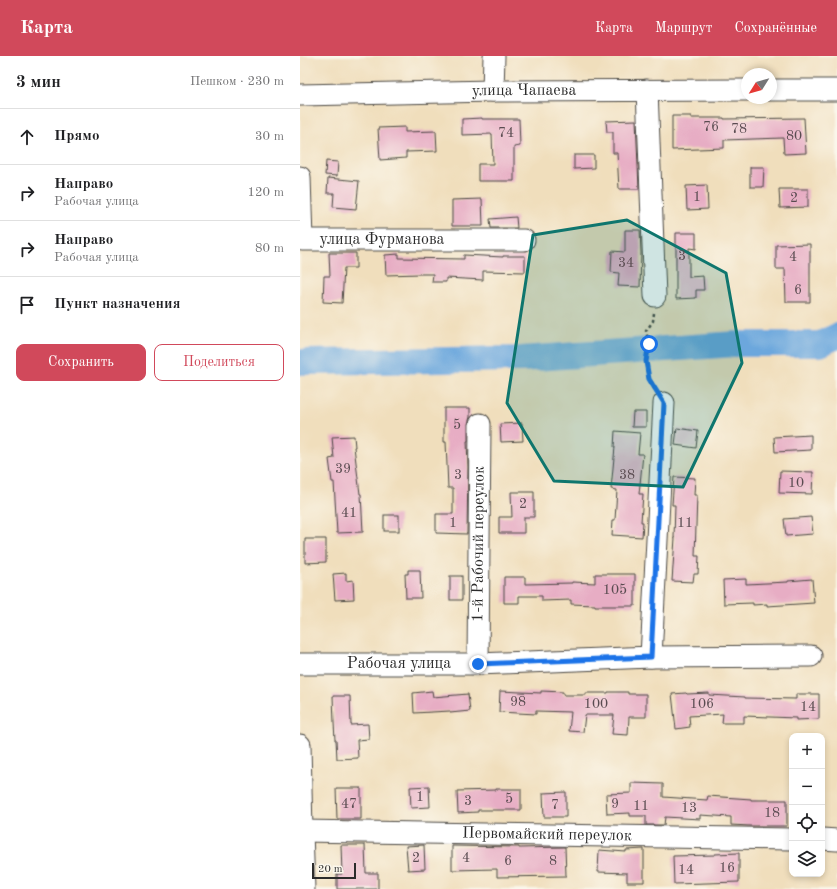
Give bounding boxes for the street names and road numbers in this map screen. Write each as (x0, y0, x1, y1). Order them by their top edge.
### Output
street label: улица Чапаева (471, 83, 576, 99)
street label: улица Фурманова (319, 232, 445, 248)
street label: 1-й Рабочий переулок (470, 466, 488, 622)
street label: Рабочая улица (347, 656, 451, 672)
street label: Первомайский переулок (462, 826, 632, 844)

